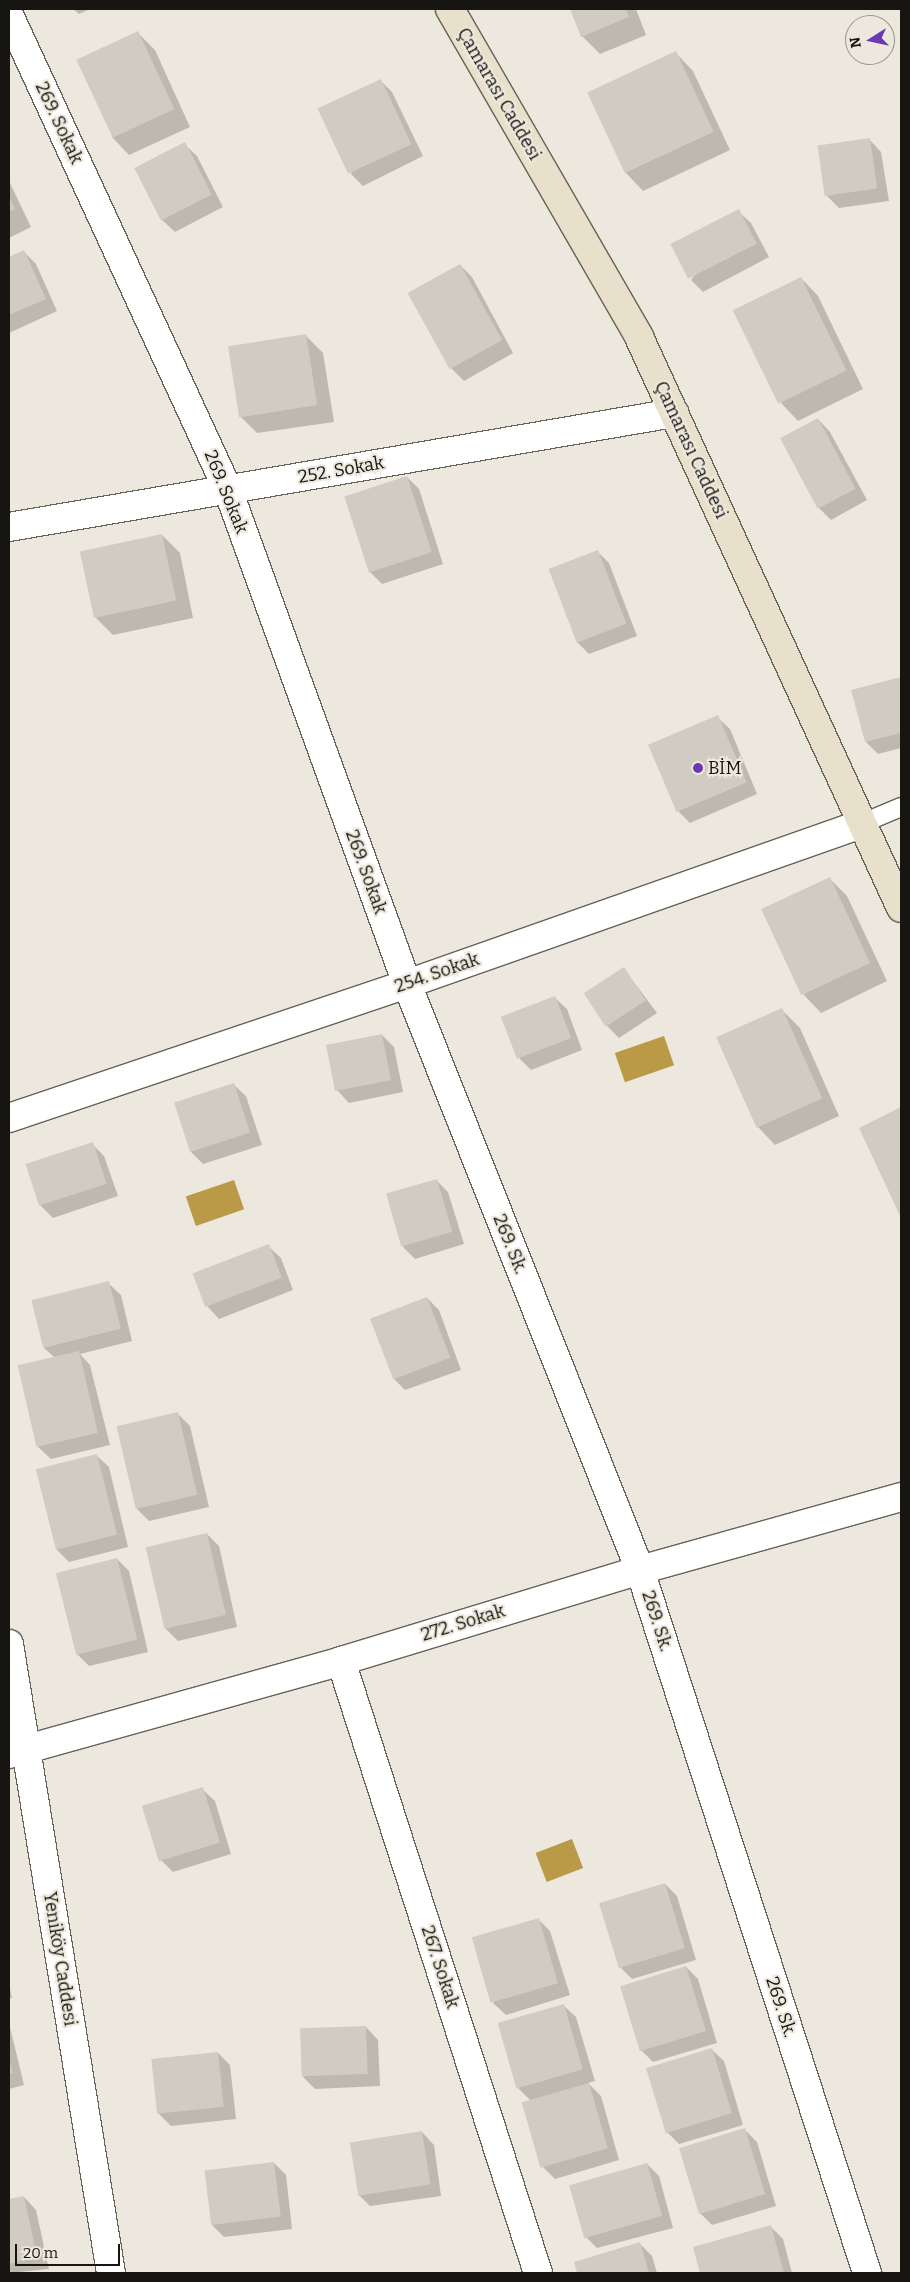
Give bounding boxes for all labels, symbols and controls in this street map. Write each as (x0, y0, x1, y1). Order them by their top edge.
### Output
north arrow (845, 15, 895, 65)
street label: Çamarası Caddesi (452, 24, 546, 164)
text: N (846, 36, 865, 49)
street label: 269. Sokak (31, 79, 87, 167)
street label: Çamarası Caddesi (650, 378, 732, 522)
street label: 269. Sokak (199, 447, 253, 537)
street label: 252. Sokak (296, 452, 386, 488)
place label: BİM (708, 757, 741, 779)
marker: BİM (692, 762, 704, 774)
street label: 269. Sokak (341, 827, 391, 917)
street label: 254. Sokak (392, 948, 482, 998)
street label: 269. Sk. (488, 1211, 532, 1277)
street label: 269. Sk. (637, 1588, 677, 1654)
street label: 272. Sokak (419, 1600, 507, 1646)
street label: Yeniköy Caddesi (39, 1890, 81, 2028)
street label: 267. Sokak (416, 1923, 464, 2011)
street label: 269. Sk. (761, 1974, 801, 2040)
scale bar (18, 2234, 122, 2266)
text: 20 m (23, 2244, 58, 2262)

